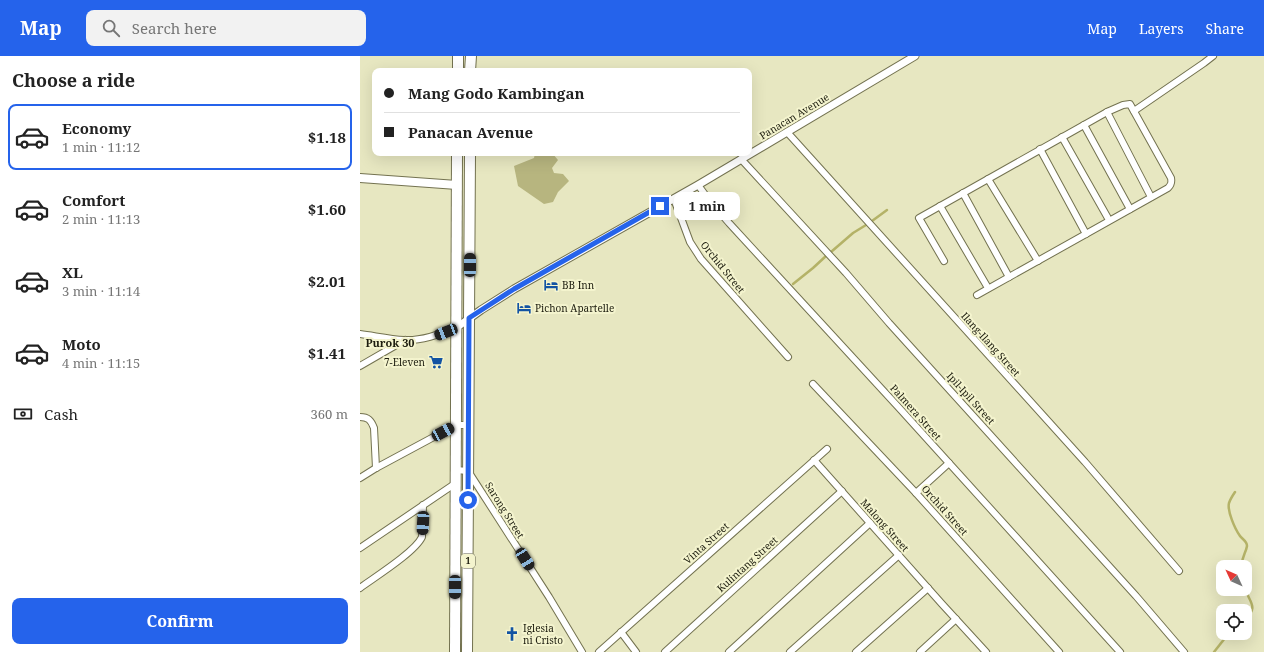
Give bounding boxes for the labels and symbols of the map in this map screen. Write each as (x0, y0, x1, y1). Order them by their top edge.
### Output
street label: Panacan Avenue (756, 90, 832, 142)
callout: 1 min (674, 192, 740, 220)
route end (651, 197, 669, 215)
street label: Orchid Street (698, 238, 749, 296)
car (464, 253, 476, 277)
hotel icon: BB Inn (543, 277, 559, 293)
place label: BB Inn (562, 278, 595, 292)
hotel icon: Pichon Apartelle (516, 300, 532, 316)
place label: Pichon Apartelle (535, 301, 614, 315)
street label: Ilang-Ilang Street (958, 309, 1024, 380)
car (433, 322, 459, 342)
district label: Purok 30 (365, 335, 415, 350)
supermarket icon: 7-Eleven (428, 354, 444, 370)
place label: 7-Eleven (384, 355, 426, 369)
street label: Ipil-Ipil Street (944, 369, 999, 427)
street label: Palmera Street (887, 381, 945, 443)
car (430, 421, 456, 443)
street label: Sarong Street (482, 479, 528, 541)
street label: Orchid Street (919, 482, 972, 539)
route start (459, 491, 477, 509)
street label: Malong Street (858, 496, 913, 555)
car (416, 511, 430, 535)
street label: Vinta Street (680, 519, 732, 567)
street label: Kulintang Street (714, 533, 781, 595)
car (514, 546, 536, 572)
road number: 1 (461, 554, 475, 568)
north arrow (1216, 560, 1252, 596)
car (449, 575, 461, 599)
place label: Iglesia ni Cristo (523, 621, 563, 647)
church icon: Iglesia ni Cristo (504, 626, 520, 642)

